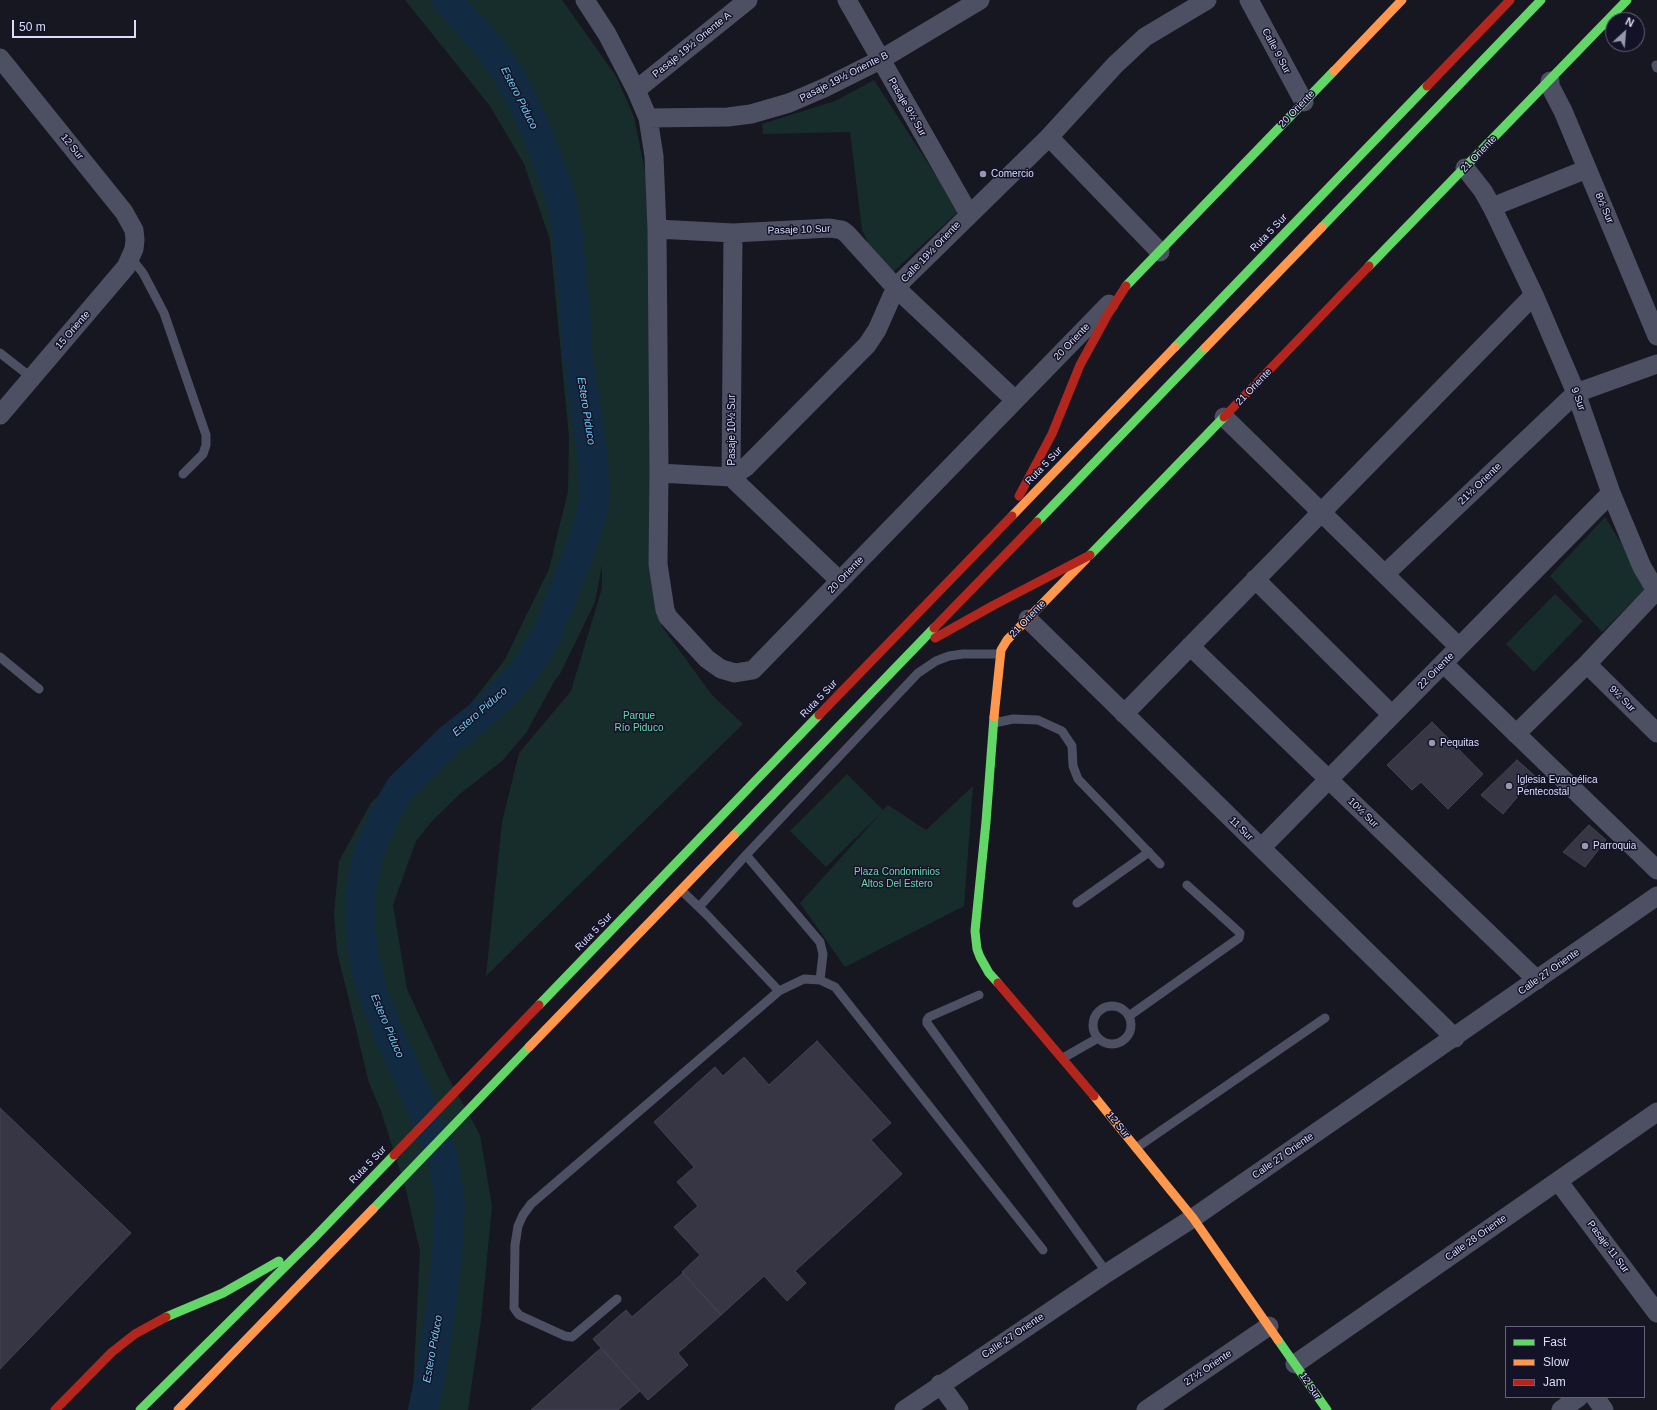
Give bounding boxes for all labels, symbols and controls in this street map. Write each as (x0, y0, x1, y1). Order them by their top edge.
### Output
street label: Pasaje 19½ Oriente A (650, 10, 734, 80)
scale bar (14, 12, 138, 38)
north arrow (1605, 12, 1645, 52)
text: N (1624, 15, 1636, 29)
text: 50 m (19, 20, 46, 34)
street label: Calle 9 Sur (1259, 26, 1293, 76)
street label: Pasaje 19½ Oriente B (798, 49, 890, 105)
water label: Estero Piduco (498, 64, 540, 132)
street label: Pasaje 9½ Sur (885, 76, 929, 138)
street label: 20 Oriente (1276, 88, 1318, 130)
street label: 12 Sur (58, 132, 86, 162)
street label: 21 Oriente (1458, 133, 1500, 175)
place label: Comercio (991, 168, 1034, 180)
marker: Comercio (978, 169, 988, 179)
street label: 8½ Sur (1592, 191, 1616, 225)
street label: Ruta 5 Sur (1248, 212, 1290, 254)
street label: Calle 19½ Oriente (899, 219, 963, 285)
street label: Pasaje 10 Sur (767, 223, 831, 237)
street label: 15 Oriente (53, 308, 93, 352)
street label: 20 Oriente (1051, 321, 1093, 363)
street label: 21 Oriente (1233, 366, 1275, 408)
water label: Estero Piduco (574, 376, 598, 446)
street label: 9 Sur (1568, 386, 1588, 412)
street label: Pasaje 10½ Sur (726, 394, 738, 466)
street label: Ruta 5 Sur (1023, 445, 1065, 487)
street label: 21½ Oriente (1456, 461, 1504, 507)
street label: 20 Oriente (825, 554, 867, 596)
street label: 21 Oriente (1007, 598, 1049, 640)
street label: 22 Oriente (1415, 650, 1457, 692)
street label: Ruta 5 Sur (798, 678, 840, 720)
street label: 9½ Sur (1606, 683, 1638, 715)
water label: Estero Piduco (450, 685, 510, 739)
park label: Parque Río Piduco (615, 710, 663, 734)
place label: Pequitas (1440, 737, 1479, 749)
marker: Pequitas (1427, 738, 1437, 748)
place label: Iglesia Evangélica Pentecostal (1517, 774, 1598, 798)
marker: Iglesia Evangélica Pentecostal (1504, 781, 1514, 791)
street label: 10½ Sur (1345, 796, 1381, 830)
street label: 11 Sur (1227, 815, 1255, 843)
place label: Parroquia (1593, 840, 1636, 852)
marker: Parroquia (1580, 841, 1590, 851)
park label: Plaza Condominios Altos Del Estero (854, 866, 940, 890)
street label: Ruta 5 Sur (573, 911, 615, 953)
street label: Calle 27 Oriente (1516, 946, 1582, 998)
water label: Estero Piduco (368, 992, 406, 1060)
street label: 12 Sur (1104, 1110, 1132, 1140)
street label: Calle 27 Oriente (1250, 1130, 1316, 1182)
street label: Ruta 5 Sur (347, 1144, 389, 1186)
street label: Calle 28 Oriente (1443, 1212, 1509, 1264)
street label: Pasaje 11 Sur (1585, 1219, 1631, 1275)
street label: Calle 27 Oriente (980, 1311, 1046, 1361)
water label: Estero Piduco (421, 1314, 445, 1384)
legend (1505, 1326, 1645, 1398)
text: Fast (1543, 1335, 1566, 1349)
street label: 27½ Oriente (1182, 1348, 1234, 1388)
text: Slow (1543, 1355, 1569, 1369)
street label: 12 Sur (1297, 1370, 1323, 1402)
text: Jam (1543, 1375, 1566, 1389)

